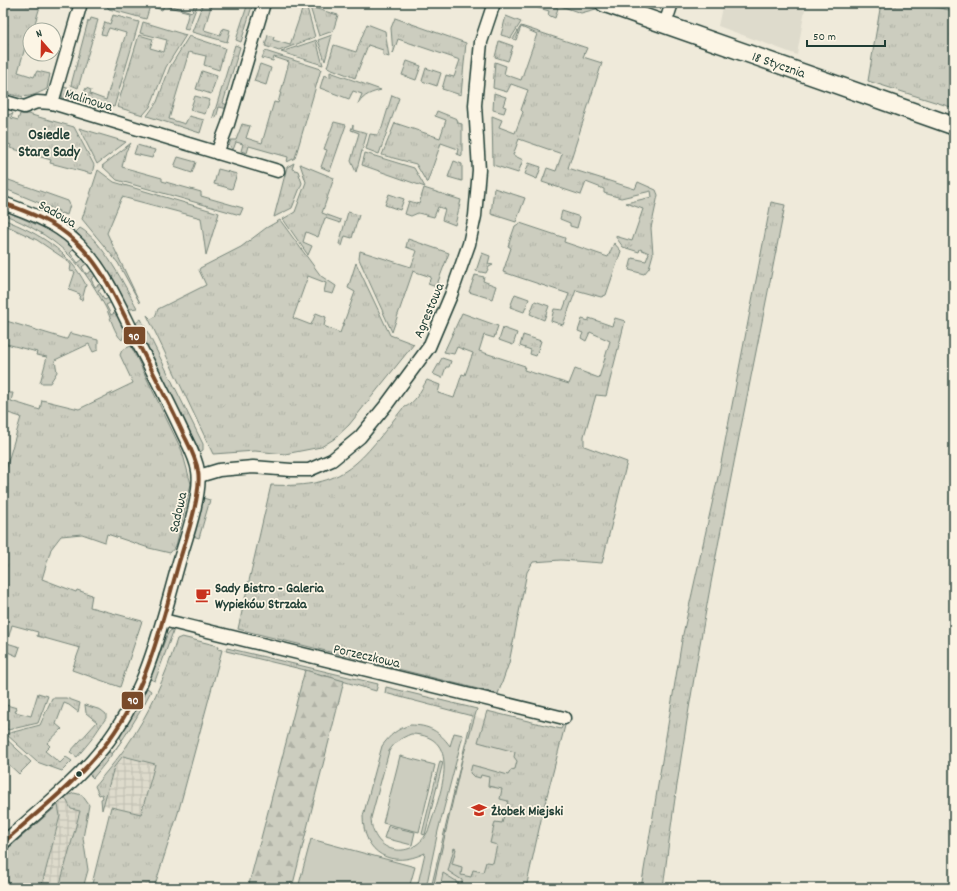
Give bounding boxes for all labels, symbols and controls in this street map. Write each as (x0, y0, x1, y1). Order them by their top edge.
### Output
north arrow (22, 22, 62, 62)
scale bar (807, 22, 885, 48)
text: N (34, 26, 45, 43)
text: 50 m (813, 29, 836, 46)
street label: 18 Stycznia (749, 47, 808, 85)
street label: Malinowa (62, 84, 115, 118)
district label: Osiedle Stare Sady (18, 125, 81, 164)
street label: Sadowa (34, 196, 80, 234)
street label: Agrestowa (409, 280, 451, 341)
line badge: 90 (123, 326, 146, 345)
text: 90 (128, 330, 140, 346)
street label: Sadowa (165, 490, 193, 535)
place label: Sady Bistro - Galeria Wypieków Strzała (215, 579, 325, 615)
cafe icon: Sady Bistro - Galeria Wypieków Strzała (194, 586, 212, 604)
street label: Porzeczkowa (331, 640, 402, 674)
line badge: 90 (121, 691, 144, 710)
text: 90 (127, 694, 139, 710)
unlabelled marker (74, 769, 84, 779)
school or university icon: Żłobek Miejski (470, 801, 488, 819)
place label: Żłobek Miejski (491, 802, 563, 822)

